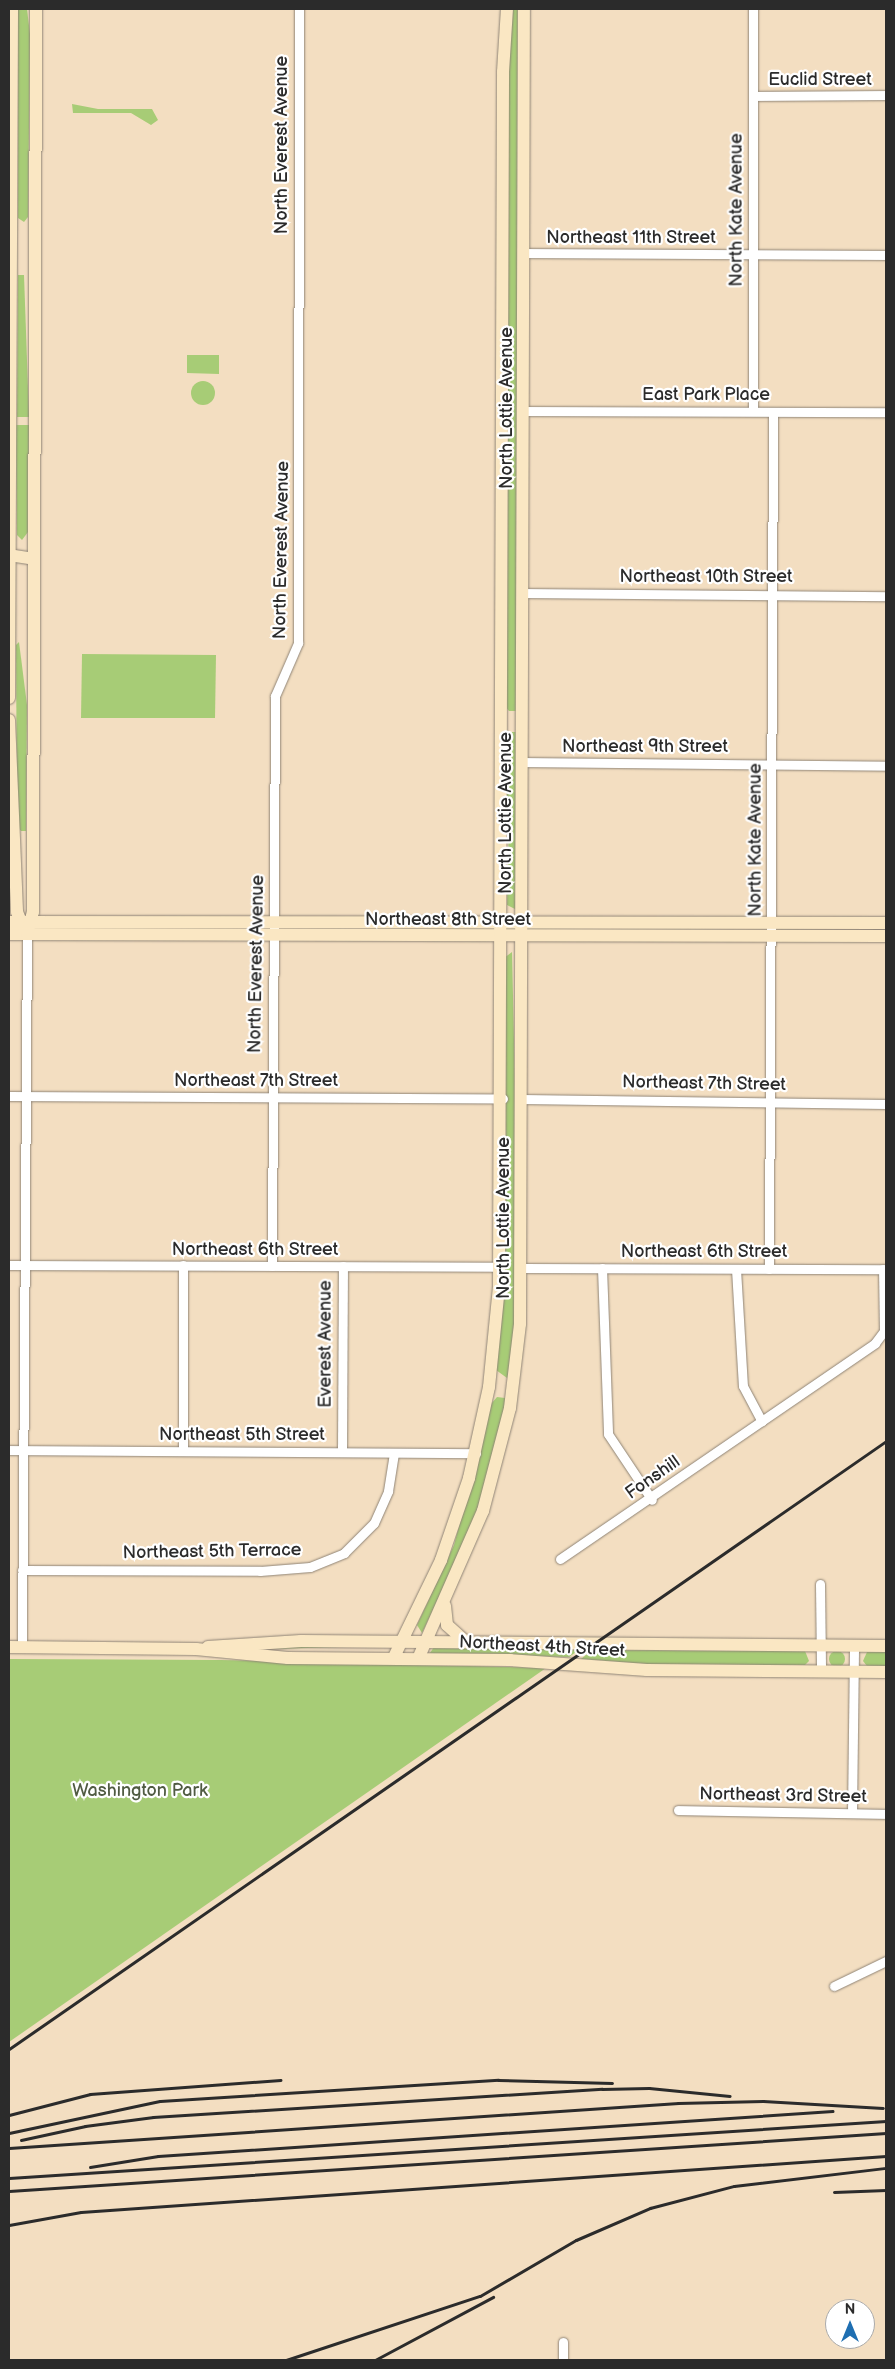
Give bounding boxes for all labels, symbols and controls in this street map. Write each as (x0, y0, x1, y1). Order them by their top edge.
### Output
street label: North Everest Avenue (271, 56, 293, 234)
street label: Euclid Street (768, 69, 872, 91)
street label: North Kate Avenue (726, 133, 748, 287)
street label: Northeast 11th Street (546, 227, 716, 249)
street label: North Lottie Avenue (496, 327, 518, 489)
street label: East Park Place (642, 384, 770, 406)
street label: North Everest Avenue (270, 461, 294, 639)
street label: Northeast 10th Street (619, 566, 793, 588)
street label: North Lottie Avenue (495, 732, 517, 894)
street label: Northeast 9th Street (562, 736, 728, 758)
street label: North Kate Avenue (745, 763, 767, 917)
street label: North Everest Avenue (245, 875, 269, 1053)
street label: Northeast 8th Street (365, 909, 531, 931)
street label: Northeast 7th Street (174, 1070, 338, 1092)
street label: Northeast 7th Street (621, 1072, 787, 1096)
street label: North Lottie Avenue (493, 1137, 515, 1299)
street label: Northeast 6th Street (172, 1239, 338, 1261)
street label: Northeast 6th Street (621, 1241, 787, 1263)
street label: Everest Avenue (315, 1280, 337, 1408)
street label: Northeast 5th Street (159, 1424, 325, 1446)
street label: Fonshill (622, 1451, 684, 1505)
street label: Northeast 5th Terrace (122, 1540, 302, 1564)
street label: Northeast 4th Street (458, 1632, 626, 1662)
park label: Washington Park (72, 1780, 208, 1802)
street label: Northeast 3rd Street (699, 1784, 867, 1808)
north arrow (825, 2299, 875, 2349)
text: N (845, 2301, 855, 2318)

